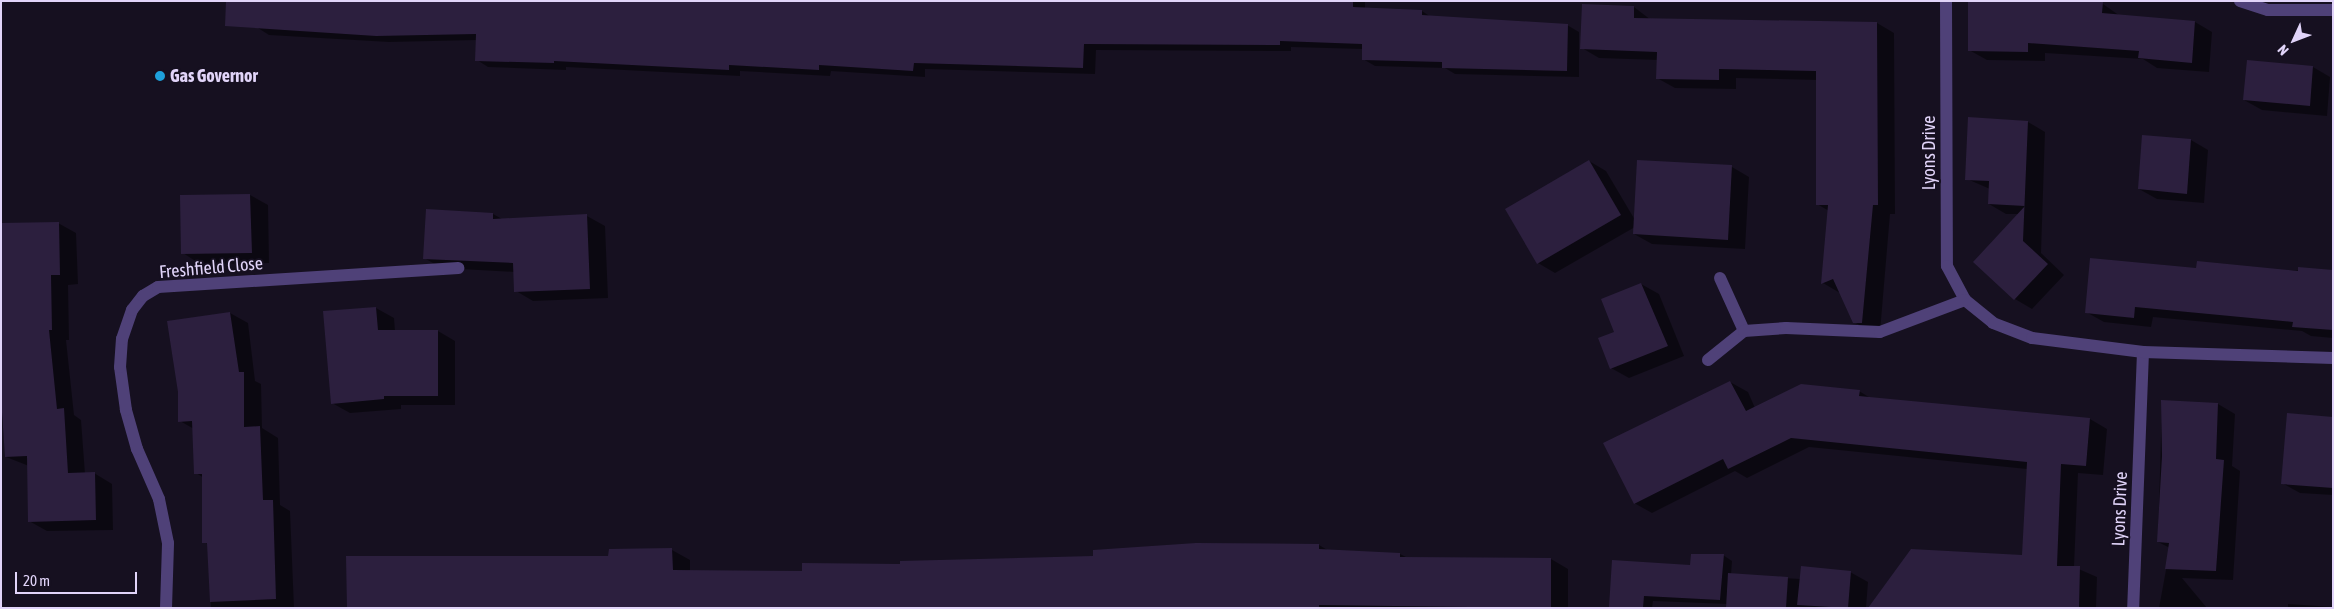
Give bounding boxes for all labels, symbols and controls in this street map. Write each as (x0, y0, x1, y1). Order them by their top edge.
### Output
north arrow (2269, 15, 2319, 65)
text: N (2274, 42, 2292, 59)
place label: Gas Governor (170, 65, 258, 87)
marker: Gas Governor (154, 70, 166, 82)
street label: Lyons Drive (1918, 116, 1940, 190)
street label: Freshfield Close (158, 253, 264, 283)
street label: Lyons Drive (2108, 471, 2132, 547)
scale bar (18, 562, 140, 594)
text: 20 m (23, 572, 50, 589)

